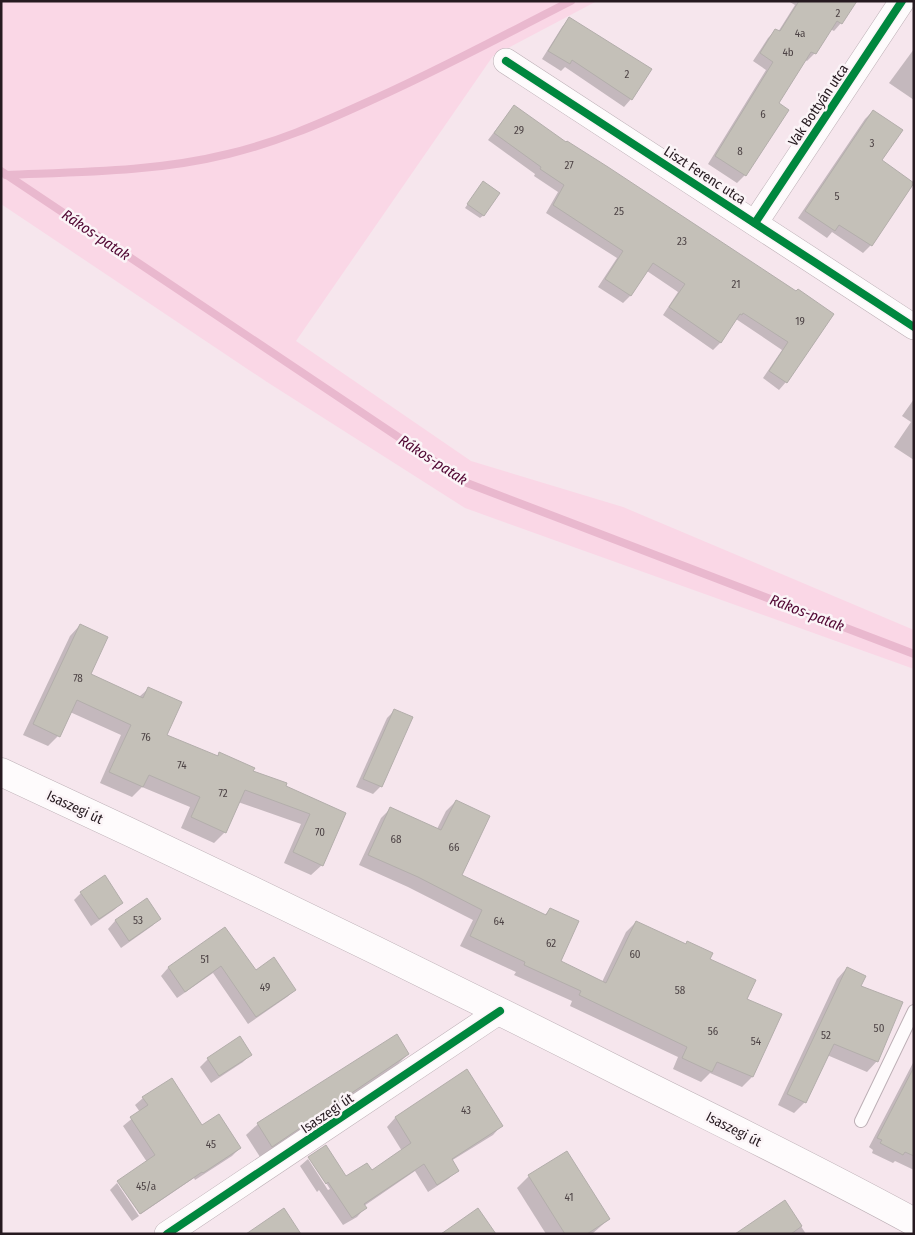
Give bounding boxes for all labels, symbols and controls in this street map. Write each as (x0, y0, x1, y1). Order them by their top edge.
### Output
house number: 2 (836, 7, 841, 20)
house number: 4a (795, 27, 805, 40)
house number: 4b (782, 46, 794, 59)
street label: Vak Bottyán utca (785, 61, 852, 150)
house number: 2 (625, 68, 630, 81)
house number: 6 (760, 108, 766, 121)
house number: 29 (514, 124, 524, 137)
house number: 3 (870, 137, 875, 150)
street label: Liszt Ferenc utca (661, 143, 749, 208)
house number: 8 (737, 145, 743, 158)
house number: 27 (564, 159, 574, 172)
house number: 5 (834, 190, 840, 203)
house number: 25 (614, 205, 624, 218)
water label: Rákos-patak (59, 206, 134, 265)
house number: 23 (677, 235, 687, 248)
house number: 21 (732, 278, 740, 291)
house number: 19 (795, 315, 805, 328)
water label: Rákos-patak (395, 431, 471, 489)
water label: Rákos-patak (767, 591, 847, 636)
house number: 78 (73, 672, 83, 685)
house number: 76 (141, 731, 151, 744)
house number: 74 (177, 759, 187, 772)
street label: Isaszegi út (44, 787, 106, 828)
house number: 72 (218, 787, 228, 800)
house number: 70 (315, 826, 325, 839)
house number: 68 (391, 833, 402, 846)
house number: 66 (449, 841, 460, 854)
house number: 53 (133, 914, 143, 927)
house number: 64 (494, 915, 505, 928)
house number: 62 (546, 937, 556, 950)
house number: 60 (629, 948, 641, 961)
house number: 51 (201, 953, 209, 966)
house number: 49 (260, 981, 270, 994)
house number: 58 (675, 984, 686, 997)
house number: 50 (874, 1022, 885, 1035)
house number: 56 (708, 1025, 719, 1038)
house number: 52 (821, 1029, 831, 1042)
house number: 54 (751, 1035, 762, 1048)
street label: Isaszegi út (298, 1089, 357, 1137)
house number: 43 (461, 1104, 471, 1117)
street label: Isaszegi út (703, 1108, 765, 1151)
house number: 45 (206, 1138, 216, 1151)
house number: 45/a (136, 1180, 156, 1193)
house number: 41 (564, 1191, 574, 1204)

